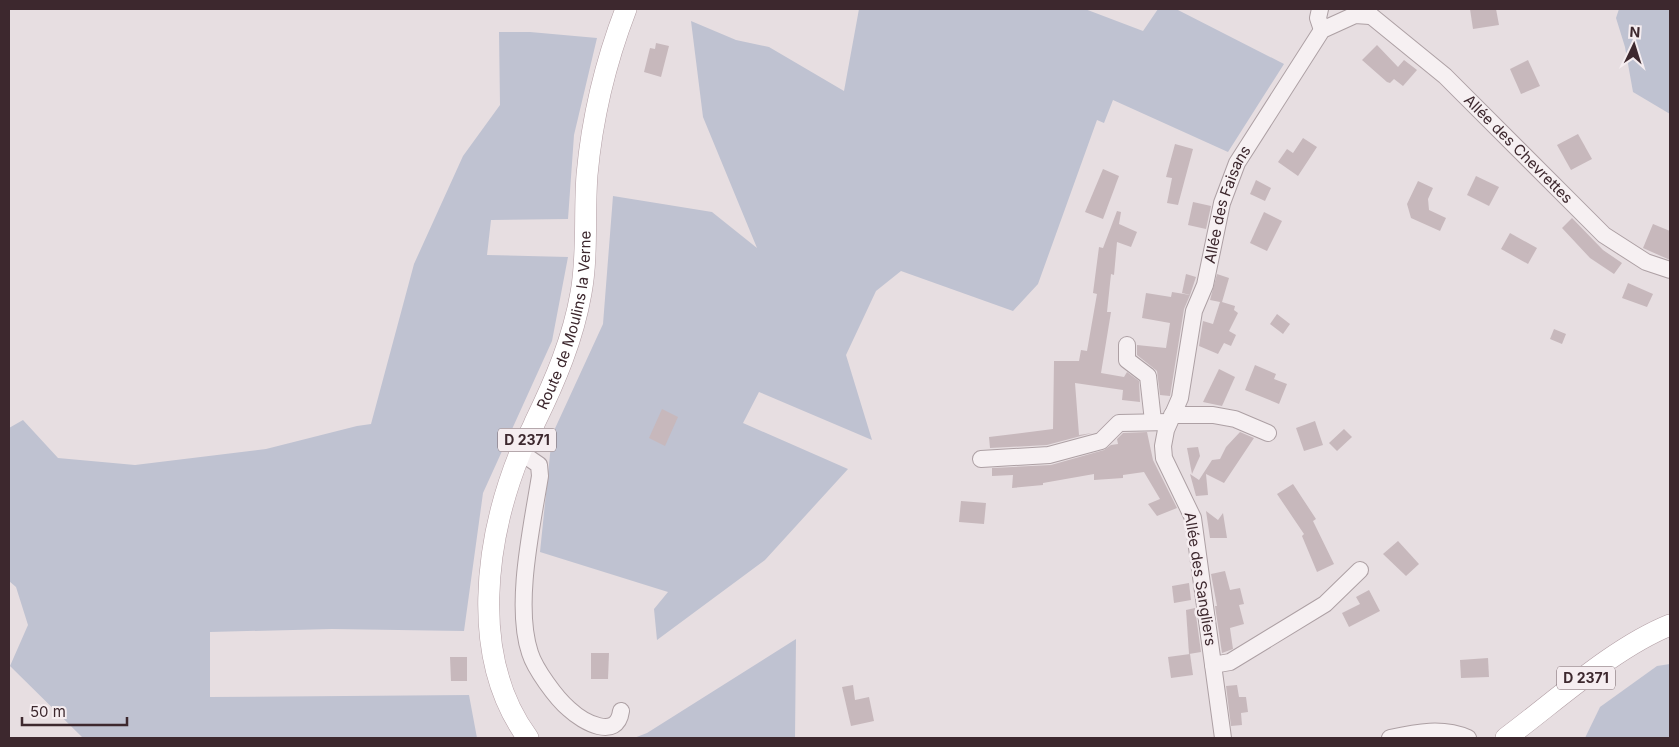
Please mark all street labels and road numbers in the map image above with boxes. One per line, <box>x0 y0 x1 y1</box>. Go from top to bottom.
street label: Allée des Chevrettes <box>1460 90 1577 207</box>
street label: Allée des Faisans <box>1200 142 1255 265</box>
street label: Route de Moulins la Verne <box>532 231 595 412</box>
road number: D 2371 <box>498 428 556 452</box>
street label: Allée des Sangliers <box>1181 511 1220 647</box>
road number: D 2371 <box>1557 666 1615 690</box>

